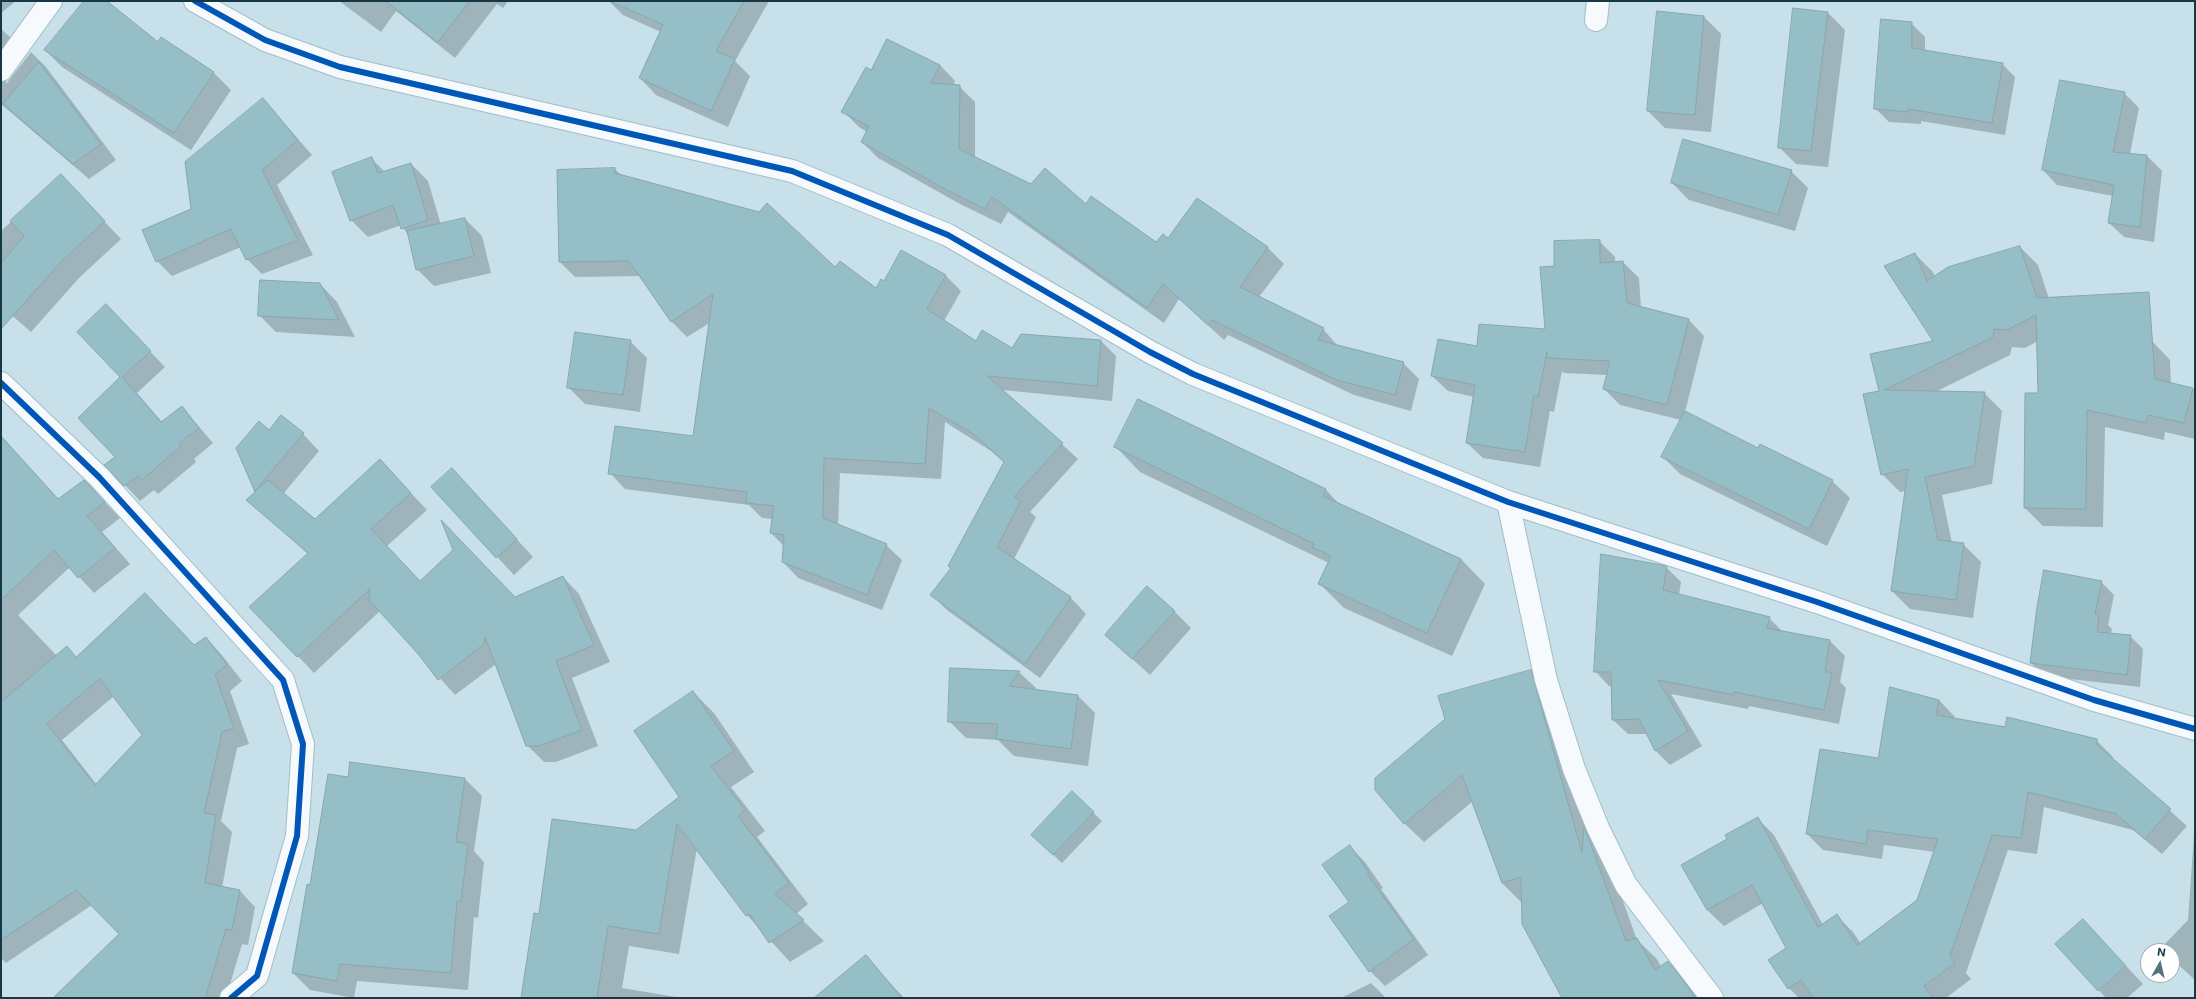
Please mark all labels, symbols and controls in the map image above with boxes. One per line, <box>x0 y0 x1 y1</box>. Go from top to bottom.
north arrow <box>2140 943 2180 983</box>
text: N <box>2156 945 2167 960</box>

